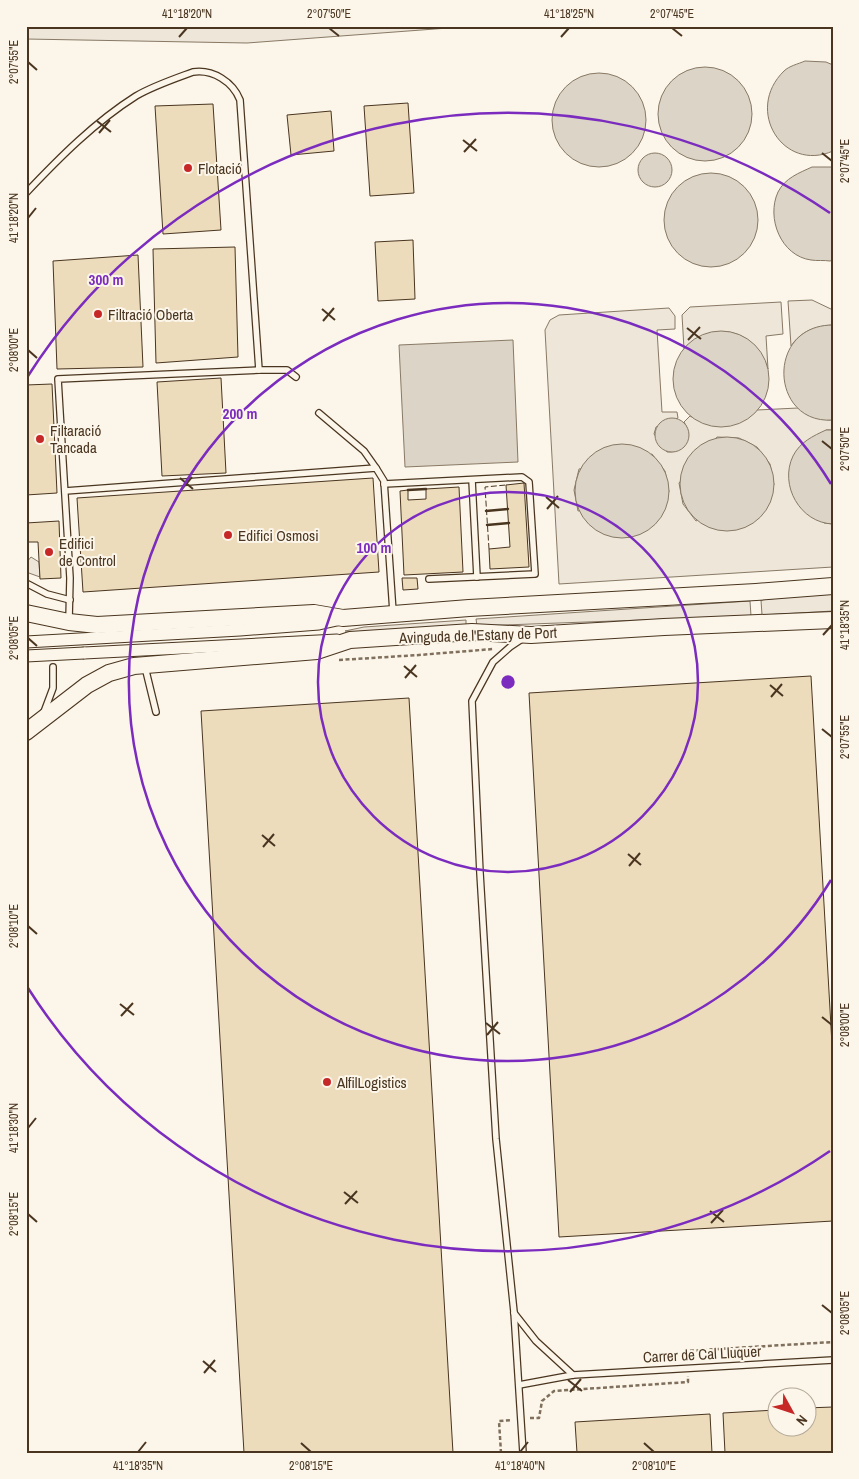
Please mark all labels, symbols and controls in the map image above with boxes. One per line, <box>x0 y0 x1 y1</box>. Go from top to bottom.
text: 41°18'20"N <box>162 6 212 22</box>
text: 2°07'50"E <box>307 6 351 22</box>
text: 41°18'25"N <box>544 6 594 22</box>
text: 2°07'45"E <box>650 6 694 22</box>
text: 2°07'55"E <box>6 40 22 84</box>
text: 2°07'45"E <box>837 139 853 183</box>
place label: Flotació <box>198 158 242 179</box>
marker: Flotació <box>182 162 194 174</box>
text: 41°18'20"N <box>6 193 22 243</box>
text: 300 m <box>89 269 123 290</box>
place label: Filtració Oberta <box>108 304 194 325</box>
marker: Filtració Oberta <box>92 308 104 320</box>
text: 2°08'00"E <box>6 328 22 372</box>
text: 200 m <box>223 403 257 424</box>
place label: Filtaració Tancada <box>50 420 101 458</box>
text: 2°07'50"E <box>837 427 853 471</box>
marker: Filtaració Tancada <box>34 433 46 445</box>
place label: Edifici Osmosi <box>238 525 319 546</box>
marker: Edifici Osmosi <box>222 529 234 541</box>
place label: Edifici de Control <box>59 533 116 571</box>
text: 100 m <box>357 537 391 558</box>
marker: Edifici de Control <box>43 546 55 558</box>
text: 41°18'35"N <box>837 600 853 650</box>
text: 2°08'05"E <box>6 616 22 660</box>
street label: Avinguda de l'Estany de Port <box>398 622 558 648</box>
centre of rings <box>499 673 517 691</box>
text: 2°07'55"E <box>837 715 853 759</box>
text: 2°08'10"E <box>6 904 22 948</box>
text: 2°08'00"E <box>837 1003 853 1047</box>
place label: AlfilLogistics <box>336 1072 407 1093</box>
marker: AlfilLogistics <box>321 1076 333 1088</box>
text: 41°18'30"N <box>6 1103 22 1153</box>
text: 2°08'15"E <box>6 1192 22 1236</box>
text: 2°08'05"E <box>837 1291 853 1335</box>
street label: Carrer de Cal Lluquer <box>642 1340 762 1368</box>
north arrow <box>766 1386 816 1436</box>
text: N <box>792 1411 812 1429</box>
text: 41°18'35"N <box>113 1458 163 1474</box>
text: 2°08'15"E <box>289 1458 333 1474</box>
text: 41°18'40"N <box>495 1458 545 1474</box>
text: 2°08'10"E <box>632 1458 676 1474</box>

